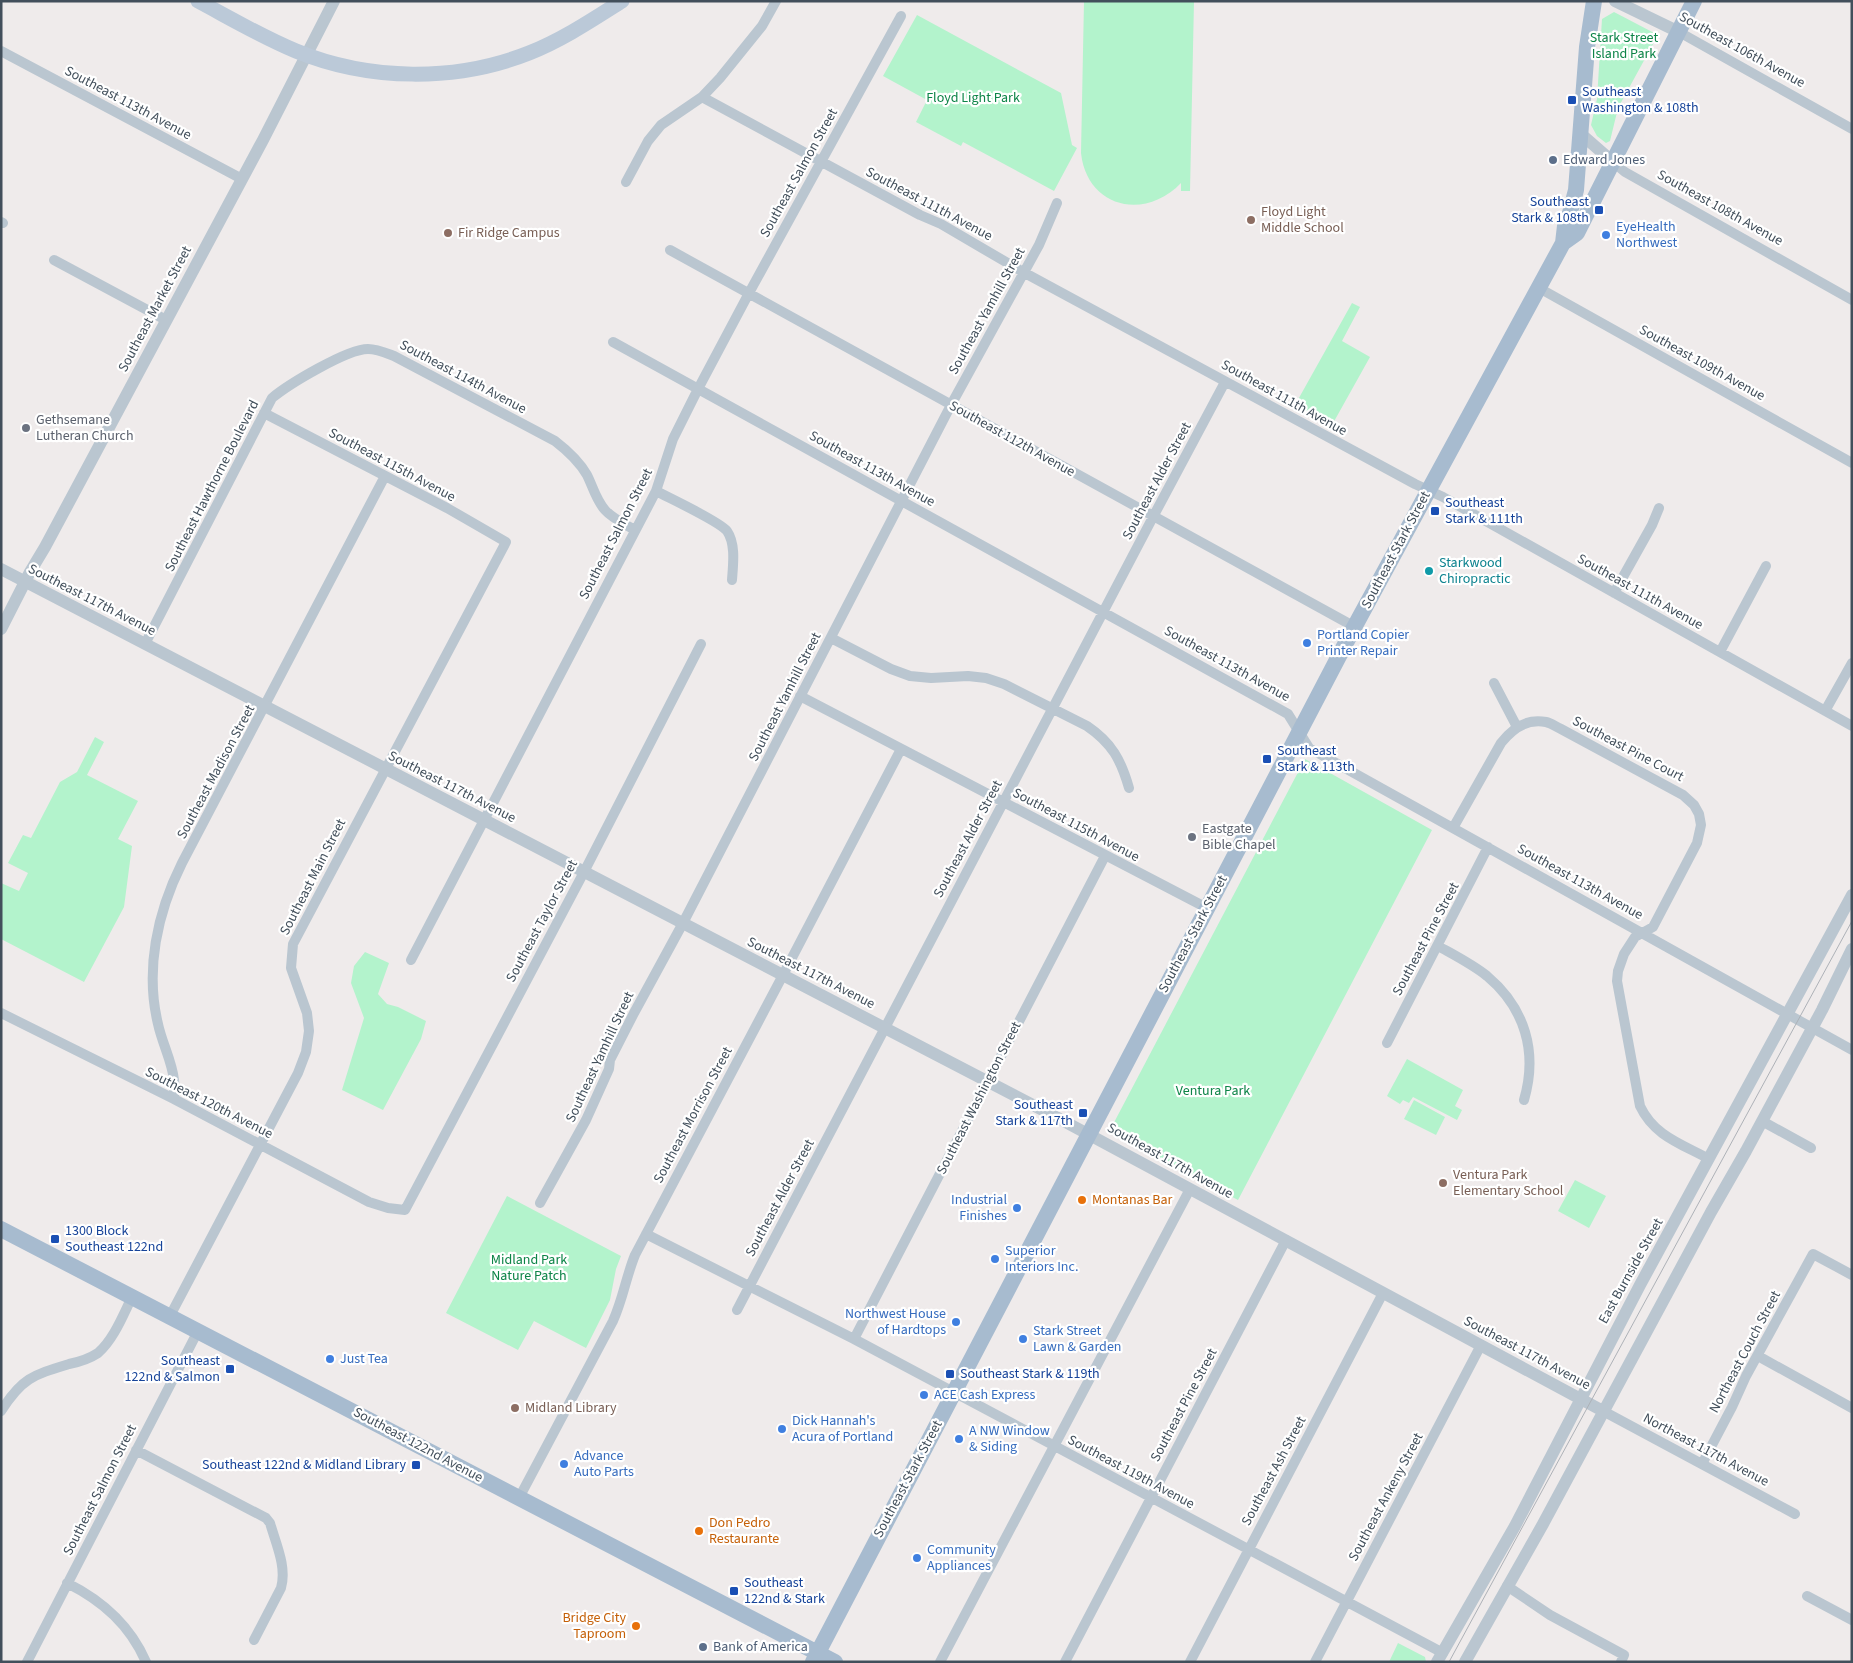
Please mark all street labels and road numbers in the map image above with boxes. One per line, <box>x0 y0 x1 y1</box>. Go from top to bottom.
street label: Southeast 106th Avenue <box>1675 7 1809 93</box>
street label: Southeast 113th Avenue <box>61 61 195 145</box>
street label: Southeast Salmon Street <box>755 105 843 241</box>
street label: Southeast 111th Avenue <box>862 162 996 246</box>
street label: Southeast 108th Avenue <box>1653 165 1787 251</box>
street label: Southeast Market Street <box>113 242 197 376</box>
street label: Southeast Yamhill Street <box>944 244 1030 378</box>
street label: Southeast 109th Avenue <box>1635 320 1769 406</box>
street label: Southeast 114th Avenue <box>396 335 530 419</box>
street label: Southeast 111th Avenue <box>1217 355 1351 441</box>
street label: Southeast 112th Avenue <box>945 396 1079 482</box>
street label: Southeast Hawthorne Boulevard <box>160 397 264 575</box>
street label: Southeast Alder Street <box>1118 418 1197 543</box>
street label: Southeast 115th Avenue <box>325 423 459 507</box>
street label: Southeast 113th Avenue <box>805 426 939 512</box>
street label: Southeast Salmon Street <box>574 465 658 603</box>
street label: Southeast Stark Street <box>1357 488 1436 612</box>
street label: Southeast 111th Avenue <box>1573 549 1707 635</box>
street label: Southeast 117th Avenue <box>25 559 159 641</box>
street label: Southeast 113th Avenue <box>1160 621 1294 707</box>
street label: Southeast Yamhill Street <box>744 629 826 765</box>
street label: Southeast Madison Street <box>172 701 260 843</box>
street label: Southeast Pine Court <box>1569 711 1687 787</box>
street label: Southeast 117th Avenue <box>385 746 519 828</box>
street label: Southeast Alder Street <box>929 776 1008 901</box>
street label: Southeast 115th Avenue <box>1009 783 1143 867</box>
street label: Southeast Main Street <box>275 815 351 939</box>
street label: Southeast 113th Avenue <box>1513 839 1647 925</box>
street label: Southeast Taylor Street <box>501 856 583 986</box>
street label: Southeast Stark Street <box>1154 872 1233 996</box>
street label: Southeast Pine Street <box>1388 879 1464 999</box>
street label: Southeast 117th Avenue <box>744 932 878 1014</box>
street label: Southeast Yamhill Street <box>561 988 639 1126</box>
street label: Southeast Washington Street <box>932 1018 1026 1178</box>
street label: Southeast Morrison Street <box>649 1043 738 1187</box>
street label: Southeast 120th Avenue <box>142 1062 276 1144</box>
street label: Southeast 117th Avenue <box>1103 1118 1237 1204</box>
street label: Southeast Alder Street <box>741 1135 820 1260</box>
street label: East Burnside Street <box>1594 1214 1668 1327</box>
street label: Northeast Couch Street <box>1704 1287 1786 1417</box>
street label: Southeast 117th Avenue <box>1460 1311 1594 1395</box>
street label: Southeast Pine Street <box>1146 1345 1222 1465</box>
street label: Southeast 122nd Avenue <box>350 1402 486 1488</box>
street label: Northeast 117th Avenue <box>1640 1408 1773 1492</box>
street label: Southeast Ash Street <box>1237 1413 1311 1529</box>
street label: Southeast Stark Street <box>869 1417 948 1541</box>
street label: Southeast Salmon Street <box>58 1421 142 1559</box>
street label: Southeast Ankeny Street <box>1344 1429 1428 1565</box>
street label: Southeast 119th Avenue <box>1064 1430 1198 1514</box>

